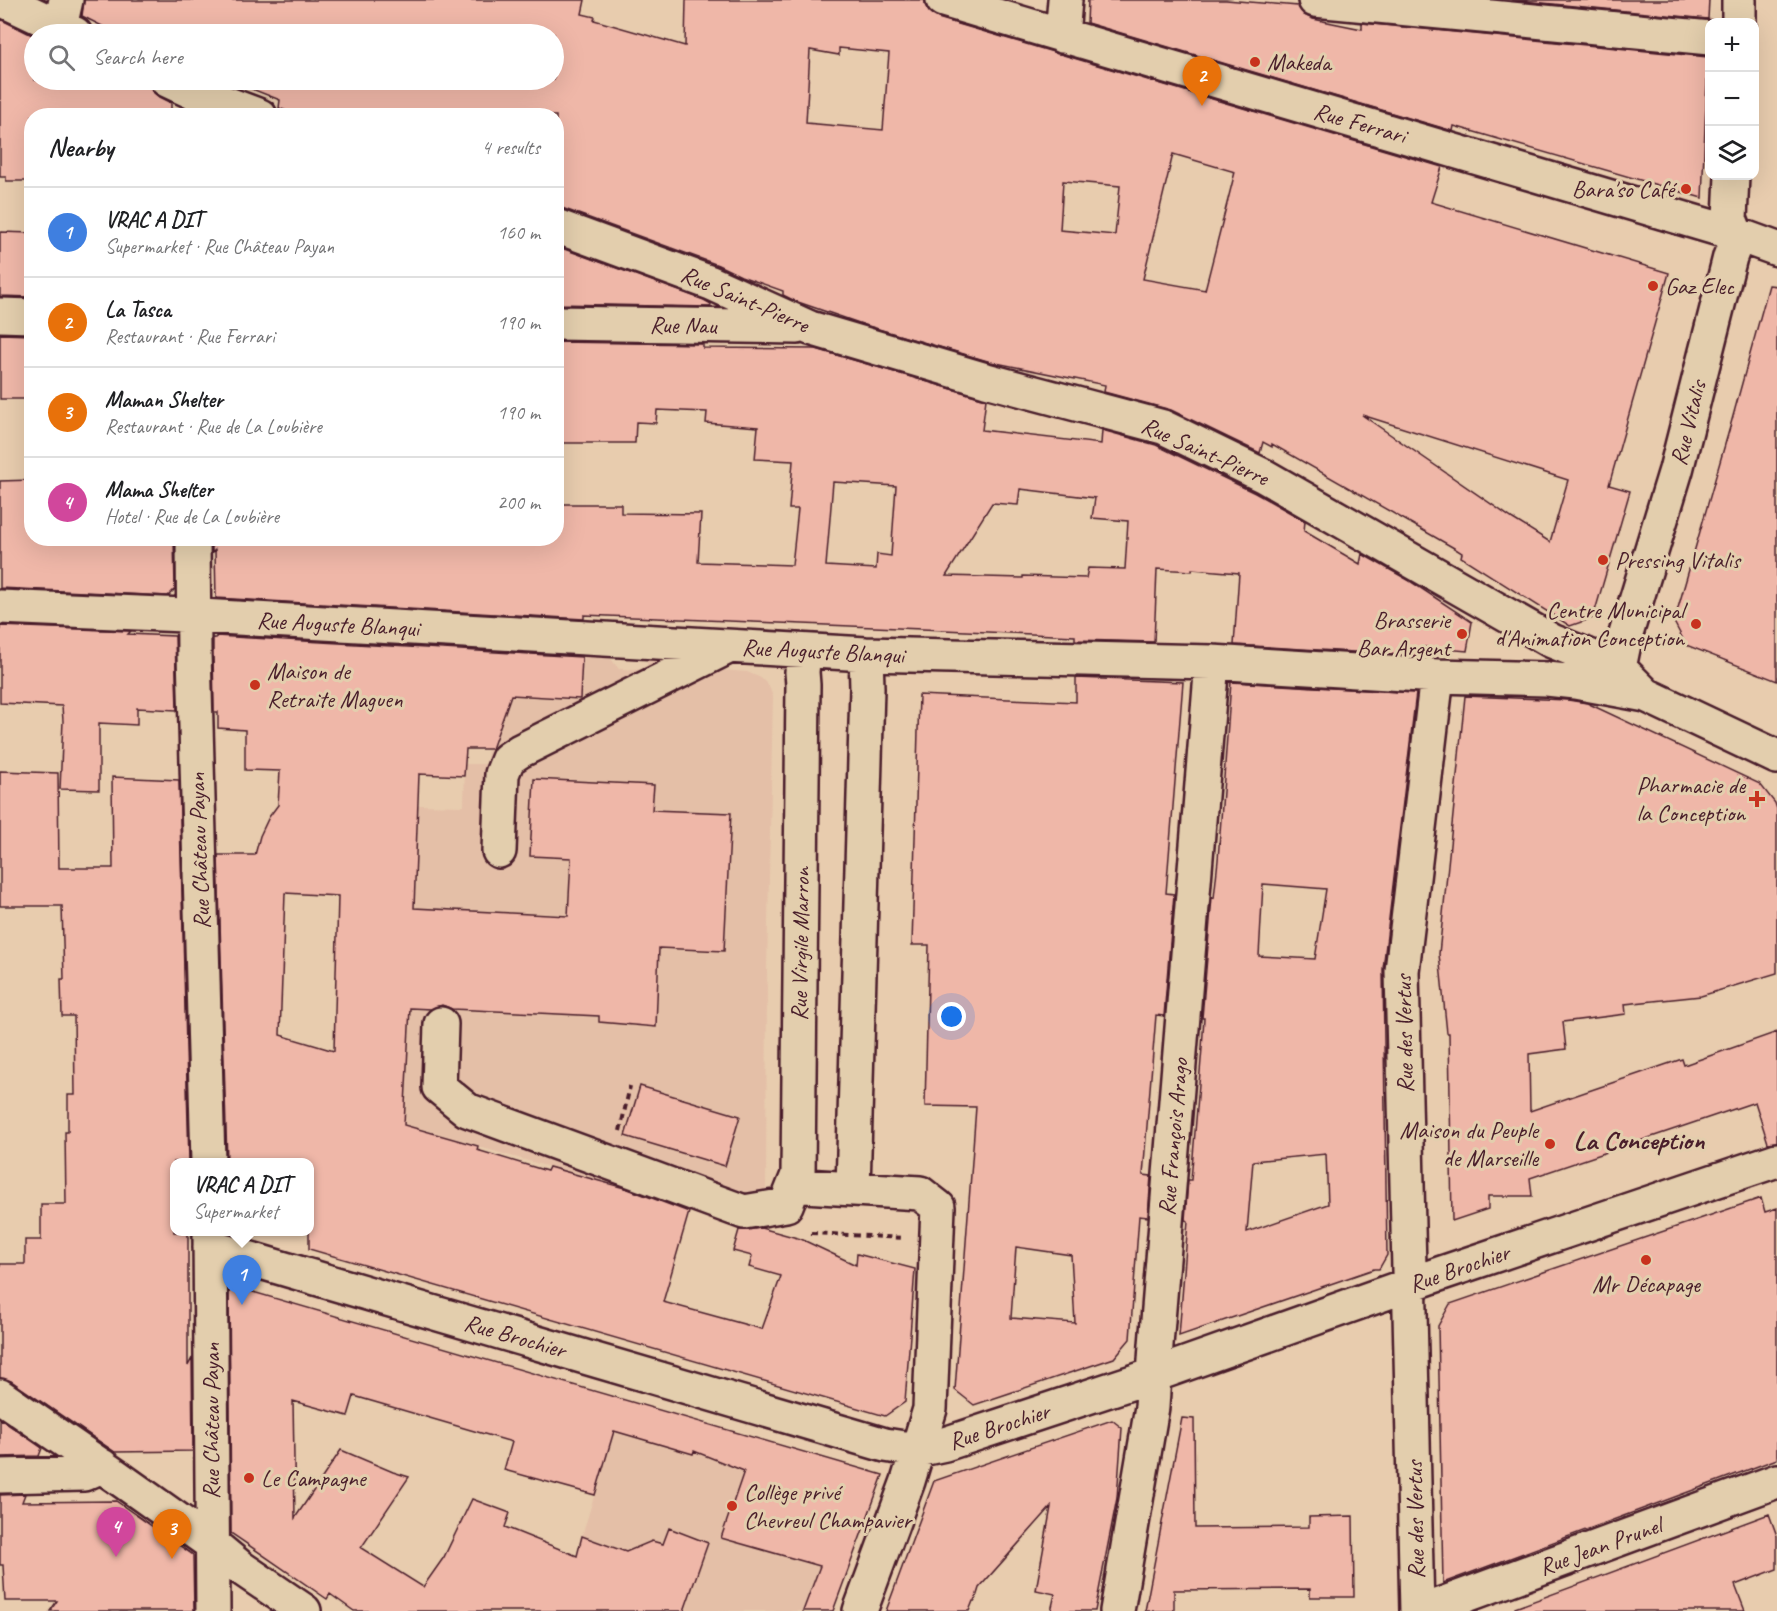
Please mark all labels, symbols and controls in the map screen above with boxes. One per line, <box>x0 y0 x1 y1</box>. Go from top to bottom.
map controls <box>1705 18 1759 180</box>
button: + <box>1705 18 1759 72</box>
search box <box>24 24 564 90</box>
icon: search <box>45 41 78 74</box>
text: Search here <box>93 43 183 71</box>
place label: Makeda <box>1267 47 1333 77</box>
marker: Makeda <box>1248 55 1262 69</box>
pin: 2 <box>1182 57 1222 106</box>
button: − <box>1705 72 1759 126</box>
street label: Rue Ferrari <box>1310 96 1412 151</box>
button: layers <box>1705 126 1759 180</box>
text: Nearby <box>48 131 113 164</box>
text: 4 results <box>481 135 540 160</box>
place label: Bara'so Café <box>1572 174 1678 204</box>
marker: Bara'so Café <box>1679 182 1693 196</box>
text: VRAC A DIT <box>105 206 203 234</box>
text: 1 <box>63 220 72 245</box>
text: 160 m <box>497 220 540 245</box>
text: Supermarket · Rue Château Payan <box>105 234 334 259</box>
street label: Rue Saint-Pierre <box>677 259 815 340</box>
place label: Gaz Elec <box>1665 271 1735 301</box>
marker: Gaz Elec <box>1646 279 1660 293</box>
text: La Tasca <box>105 296 171 324</box>
street label: Rue Nau <box>649 309 719 341</box>
text: 2 <box>63 310 72 335</box>
text: 190 m <box>497 310 540 335</box>
text: Restaurant · Rue Ferrari <box>105 324 275 349</box>
street label: Rue Vitalis <box>1663 376 1713 468</box>
text: Maman Shelter <box>105 386 223 414</box>
text: 3 <box>63 400 72 425</box>
text: 190 m <box>497 400 540 425</box>
street label: Rue Saint-Pierre <box>1137 410 1275 493</box>
text: Restaurant · Rue de La Loubière <box>105 414 322 439</box>
text: Mama Shelter <box>105 476 213 504</box>
text: 4 <box>63 490 72 515</box>
text: 200 m <box>497 490 540 515</box>
text: Hotel · Rue de La Loubière <box>105 504 279 529</box>
place label: Pressing Vitalis <box>1615 545 1742 575</box>
marker: Pressing Vitalis <box>1596 553 1610 567</box>
place label: Centre Municipal d'Animation Conception <box>1495 595 1688 653</box>
street label: Rue Auguste Blanqui <box>256 605 422 643</box>
place label: Brasserie Bar Argent <box>1357 605 1452 663</box>
marker: Centre Municipal d'Animation Conception <box>1689 617 1703 631</box>
marker: Brasserie Bar Argent <box>1455 627 1469 641</box>
street label: Rue Auguste Blanqui <box>741 632 907 670</box>
place label: Maison de Retraite Maguen <box>267 656 403 714</box>
marker: Maison de Retraite Maguen <box>248 678 262 692</box>
place label: Pharmacie de la Conception <box>1636 770 1747 828</box>
street label: Rue Château Payan <box>181 772 217 930</box>
marker: Pharmacie de la Conception <box>1750 792 1764 806</box>
street label: Rue Virgile Marron <box>784 866 816 1021</box>
street label: Rue des Vertus <box>1388 973 1420 1093</box>
your location <box>937 1002 966 1031</box>
street label: Rue François Arago <box>1151 1056 1195 1217</box>
place label: Maison du Peuple de Marseille <box>1400 1115 1540 1173</box>
district label: La Conception <box>1574 1123 1705 1157</box>
marker: Maison du Peuple de Marseille <box>1543 1137 1557 1151</box>
popup <box>170 1158 314 1236</box>
text: VRAC A DIT <box>193 1171 291 1199</box>
text: Supermarket <box>193 1199 278 1224</box>
street label: Rue Brochier <box>1405 1236 1515 1299</box>
marker: Mr Décapage <box>1639 1253 1653 1267</box>
pin: 1 <box>222 1256 262 1305</box>
place label: Mr Décapage <box>1592 1269 1702 1299</box>
street label: Rue Brochier <box>461 1307 572 1365</box>
street label: Rue Château Payan <box>196 1342 226 1499</box>
street label: Rue Brochier <box>945 1395 1055 1456</box>
street label: Rue des Vertus <box>1399 1459 1431 1579</box>
place label: Le Campagne <box>261 1463 368 1493</box>
marker: Le Campagne <box>242 1471 256 1485</box>
place label: Collège privé Chevreul Champavier <box>744 1477 913 1535</box>
marker: Collège privé Chevreul Champavier <box>725 1499 739 1513</box>
pin: 4 <box>96 1508 136 1557</box>
street label: Rue Jean Prunel <box>1535 1509 1669 1582</box>
pin: 3 <box>152 1510 192 1559</box>

